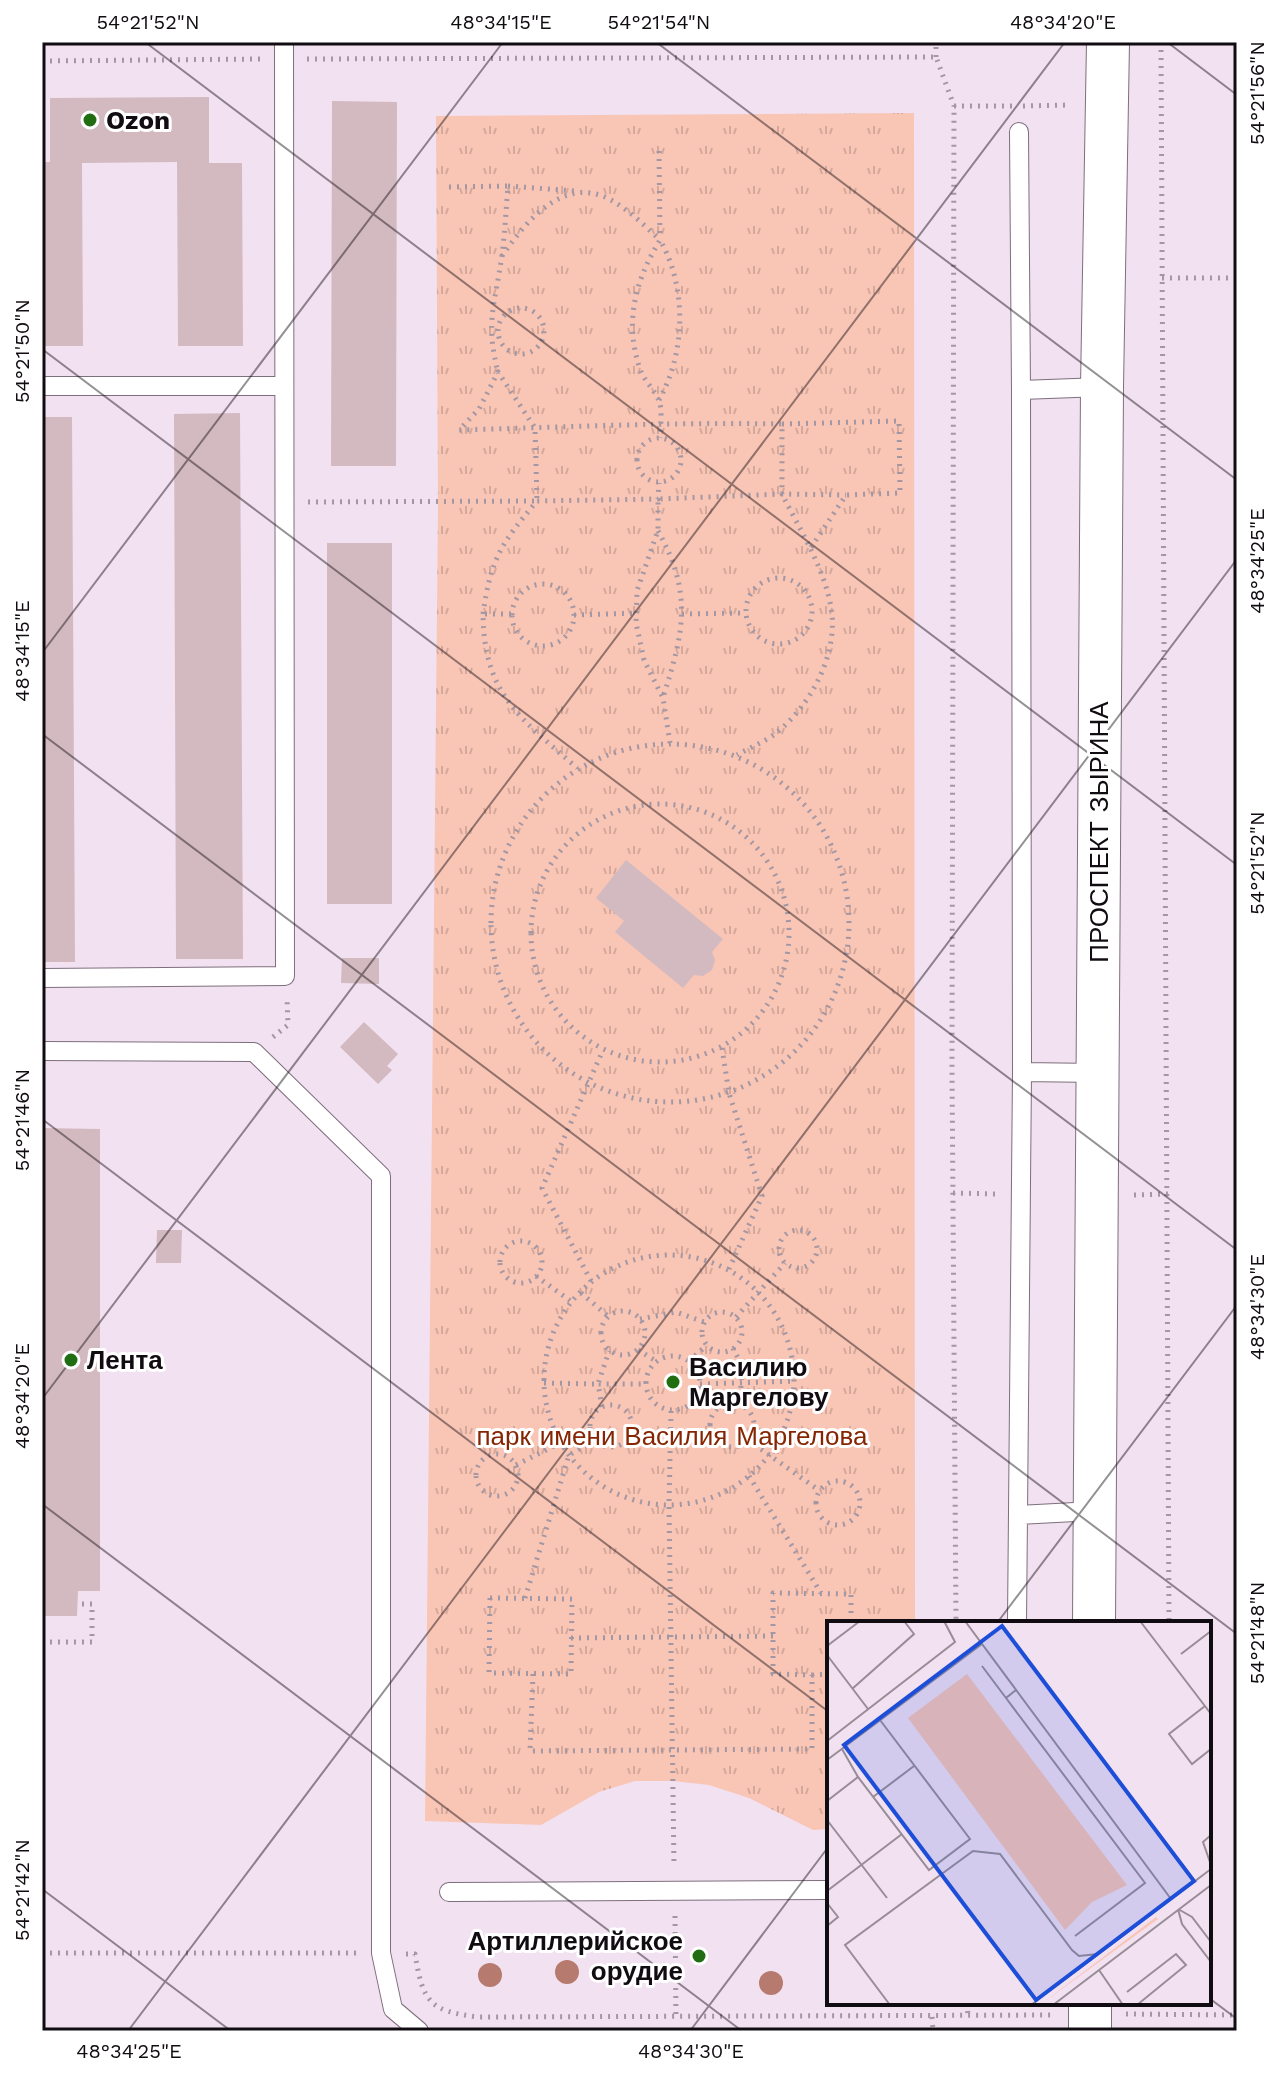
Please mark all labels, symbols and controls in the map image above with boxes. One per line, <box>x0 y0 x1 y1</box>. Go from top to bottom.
text: 54°21'52"N <box>96 10 200 34</box>
text: 48°34'15"E <box>450 10 552 34</box>
text: 54°21'54"N <box>608 10 710 34</box>
text: 48°34'20"E <box>1010 10 1116 34</box>
text: 54°21'56"N <box>1245 41 1269 145</box>
place label: Ozon <box>106 105 170 135</box>
marker: Ozon <box>81 111 99 129</box>
text: 54°21'50"N <box>10 299 34 403</box>
text: 48°34'25"E <box>1245 508 1269 614</box>
text: 48°34'15"E <box>10 600 34 702</box>
street label: ПРОСПЕКТ ЗЫРИНА <box>1084 701 1114 963</box>
text: 54°21'52"N <box>1245 811 1269 915</box>
text: 54°21'46"N <box>10 1069 34 1171</box>
text: 48°34'30"E <box>1245 1254 1269 1360</box>
text: 48°34'20"E <box>10 1343 34 1449</box>
place label: Лента <box>87 1345 163 1375</box>
marker: Лента <box>62 1351 80 1369</box>
place label: Василию Маргелову <box>689 1352 829 1412</box>
marker: Василию Маргелову <box>664 1373 682 1391</box>
park label: парк имени Василия Маргелова <box>476 1421 868 1451</box>
text: 54°21'48"N <box>1245 1582 1269 1684</box>
inset map <box>827 1621 1211 2005</box>
text: 54°21'42"N <box>10 1839 34 1941</box>
place label: Артиллерийское орудие <box>467 1926 683 1986</box>
marker: Артиллерийское орудие <box>690 1947 708 1965</box>
text: 48°34'25"E <box>76 2039 182 2063</box>
text: 48°34'30"E <box>638 2039 744 2063</box>

